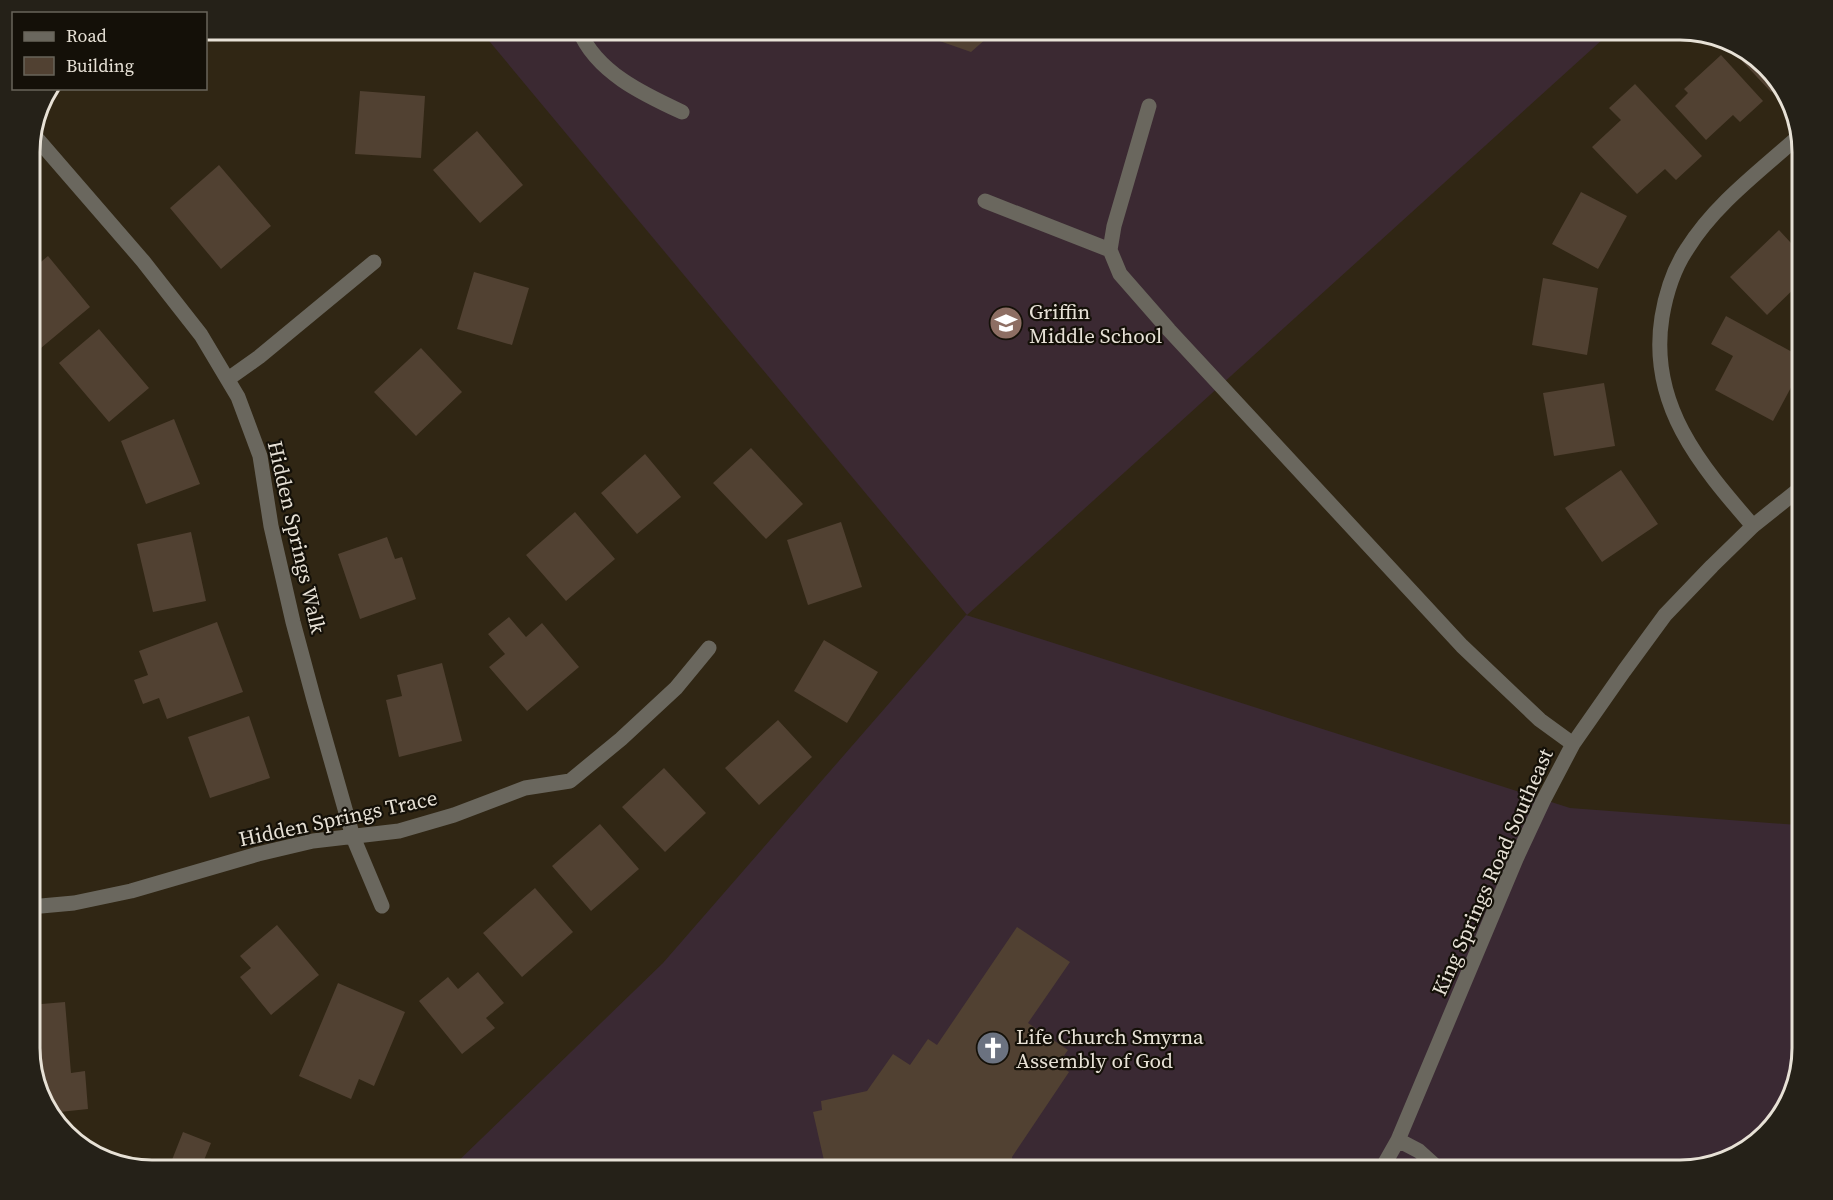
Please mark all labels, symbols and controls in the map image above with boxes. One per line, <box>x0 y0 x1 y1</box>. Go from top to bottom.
legend <box>12 12 207 90</box>
text: Road <box>66 23 107 48</box>
text: Building <box>66 53 134 78</box>
place label: Griffin Middle School <box>1029 297 1162 350</box>
school or university icon: Griffin Middle School <box>988 305 1024 341</box>
street label: Hidden Springs Walk <box>261 438 333 637</box>
street label: King Springs Road Southeast <box>1424 744 1560 1000</box>
street label: Hidden Springs Trace <box>236 783 440 853</box>
place label: Life Church Smyrna Assembly of God <box>1016 1022 1204 1075</box>
church icon: Life Church Smyrna Assembly of God <box>975 1030 1011 1066</box>

